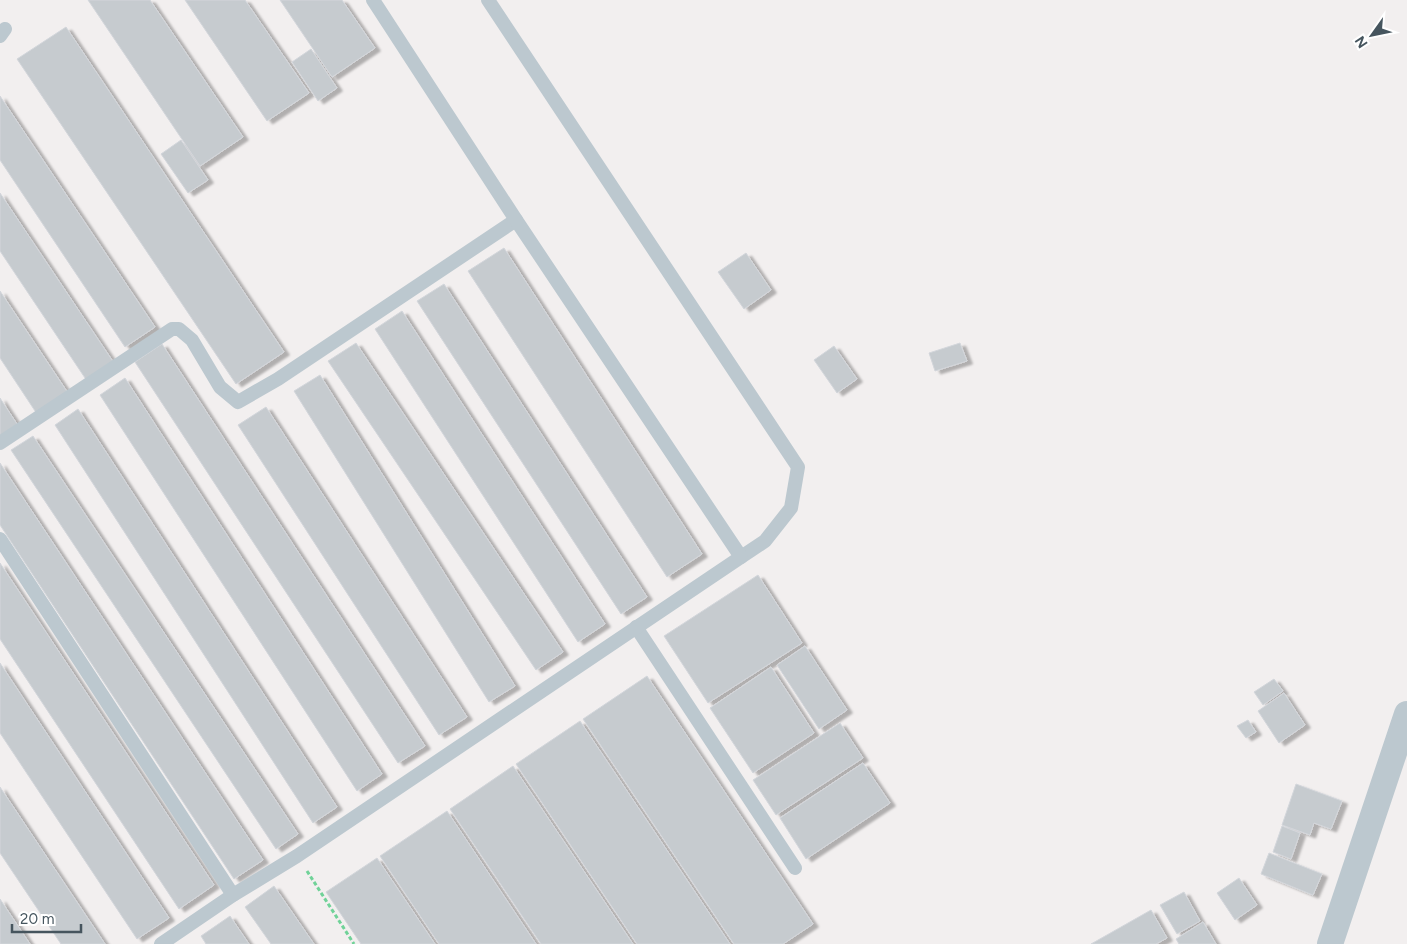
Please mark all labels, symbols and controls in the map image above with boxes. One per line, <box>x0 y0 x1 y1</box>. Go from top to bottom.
north arrow <box>1347 10 1397 60</box>
text: N <box>1351 33 1372 51</box>
scale bar <box>12 902 81 934</box>
text: 20 m <box>20 910 54 928</box>

